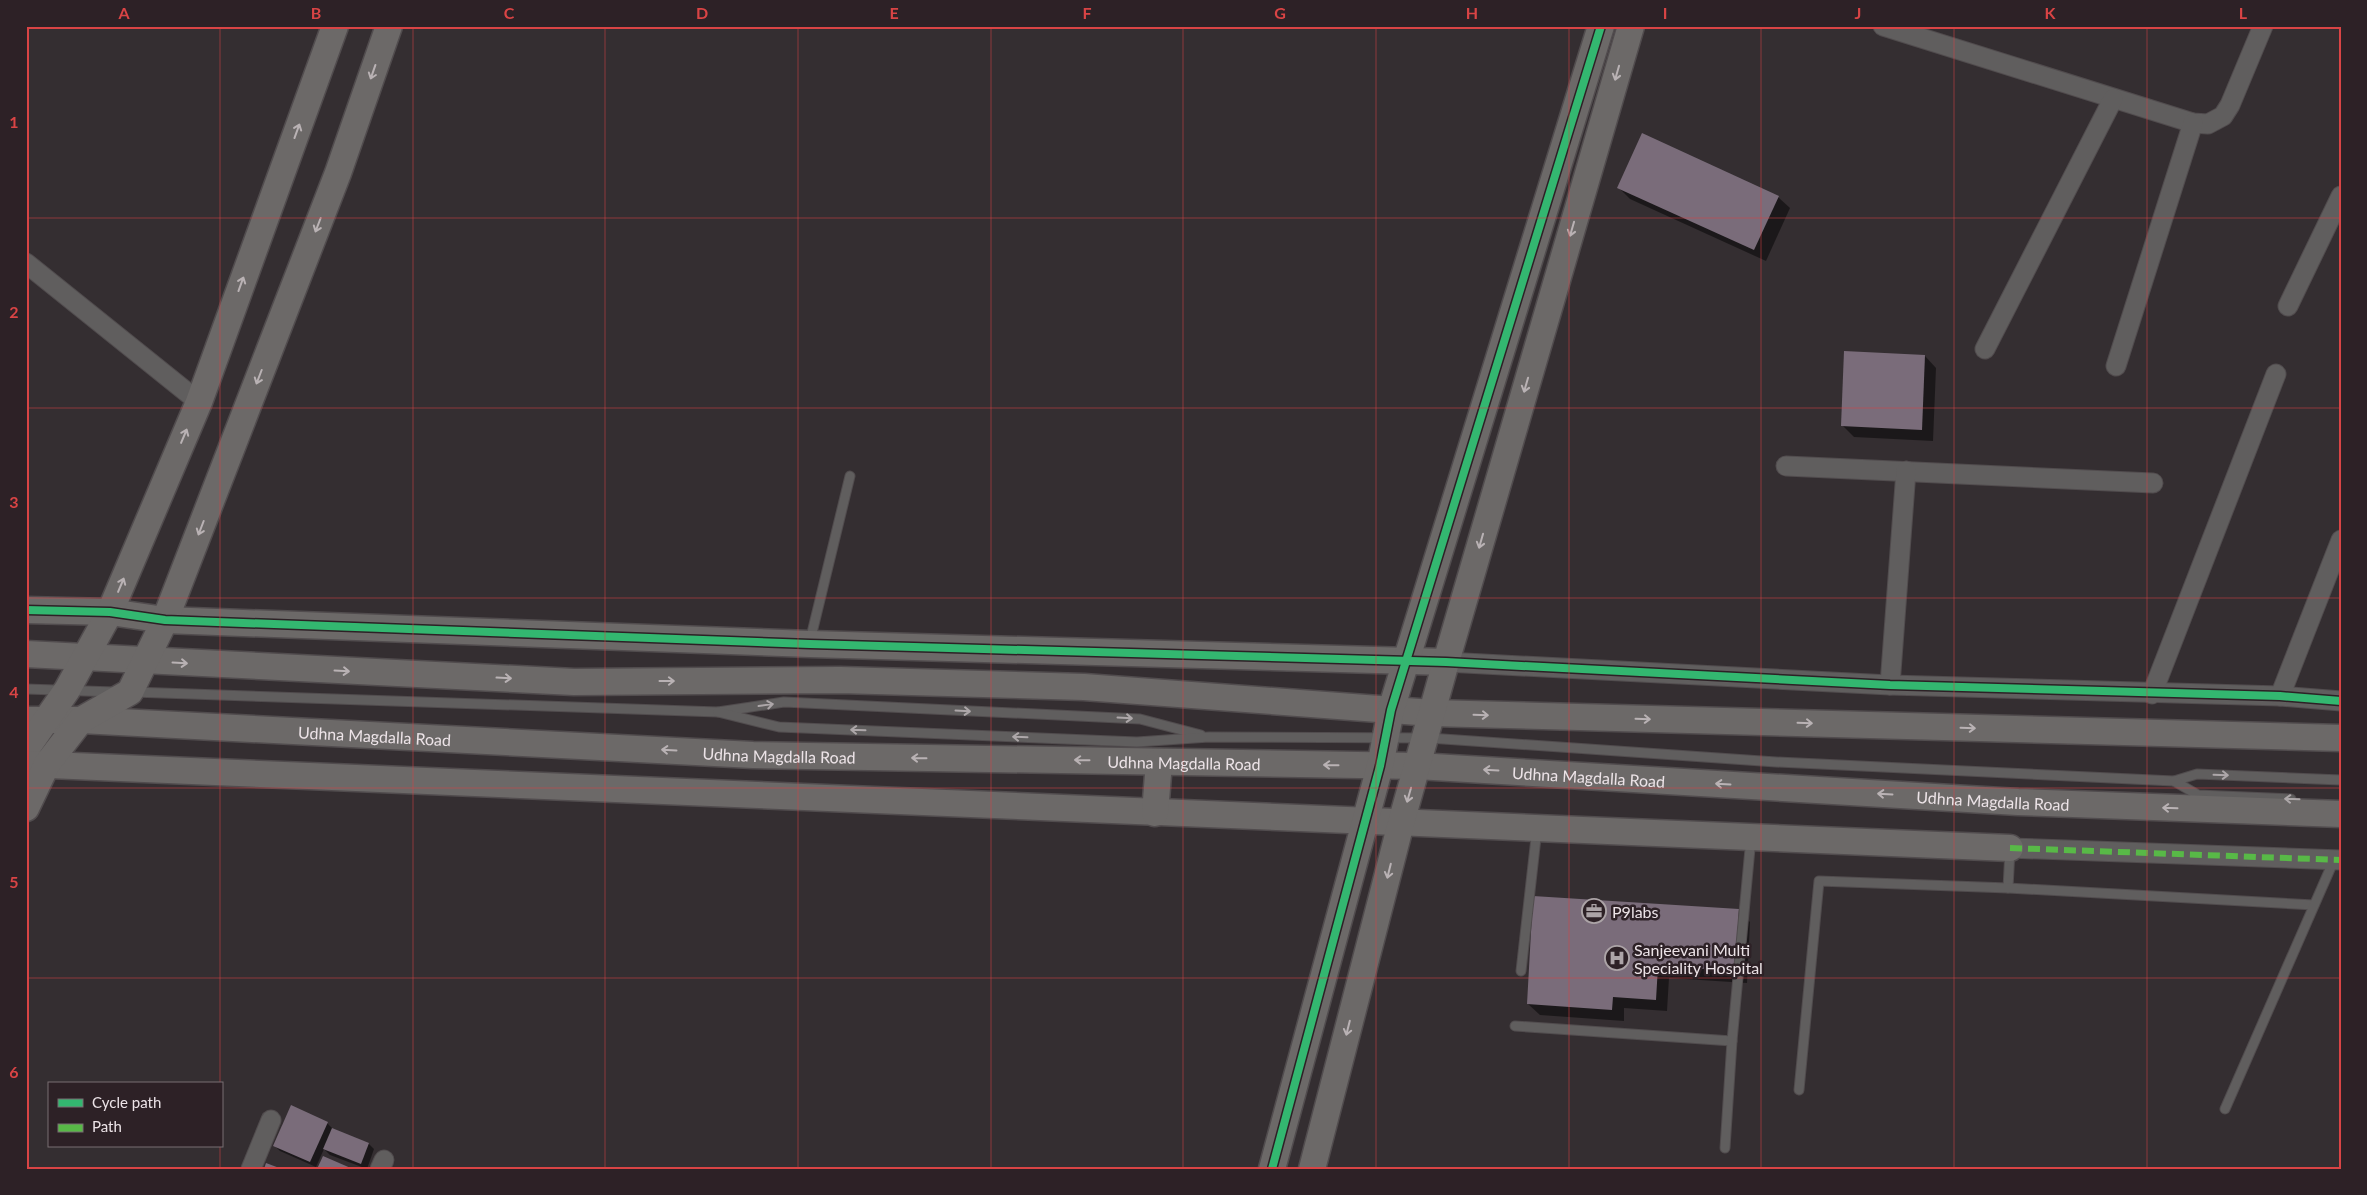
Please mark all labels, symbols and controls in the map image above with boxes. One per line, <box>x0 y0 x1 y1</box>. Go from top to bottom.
text: A <box>117 3 130 22</box>
text: B <box>311 3 321 22</box>
text: C <box>504 3 515 22</box>
text: D <box>696 3 708 22</box>
text: E <box>889 3 899 22</box>
text: F <box>1082 3 1092 22</box>
text: G <box>1274 3 1286 22</box>
text: H <box>1466 3 1478 22</box>
text: I <box>1663 3 1667 22</box>
text: J <box>1855 3 1861 22</box>
text: K <box>2045 3 2057 22</box>
text: L <box>2239 3 2248 22</box>
one-way arrow <box>368 64 377 80</box>
one-way arrow <box>1612 65 1621 81</box>
text: 1 <box>9 112 19 131</box>
one-way arrow <box>293 124 302 139</box>
one-way arrow <box>313 217 322 232</box>
one-way arrow <box>1566 221 1576 237</box>
one-way arrow <box>237 276 247 292</box>
text: 2 <box>9 302 19 321</box>
one-way arrow <box>254 369 263 384</box>
one-way arrow <box>1521 377 1531 393</box>
one-way arrow <box>180 429 190 444</box>
text: 3 <box>9 492 19 511</box>
one-way arrow <box>196 520 205 536</box>
one-way arrow <box>1476 533 1485 549</box>
one-way arrow <box>117 578 126 593</box>
one-way arrow <box>171 658 187 668</box>
one-way arrow <box>334 666 350 675</box>
one-way arrow <box>496 674 512 683</box>
one-way arrow <box>658 676 674 686</box>
text: 4 <box>9 682 19 701</box>
one-way arrow <box>757 700 773 710</box>
one-way arrow <box>955 706 971 715</box>
one-way arrow <box>1472 710 1488 719</box>
one-way arrow <box>1117 713 1133 722</box>
one-way arrow <box>1634 714 1651 724</box>
one-way arrow <box>1797 719 1813 728</box>
street label: Udhna Magdalla Road <box>298 722 452 749</box>
one-way arrow <box>1960 723 1976 733</box>
one-way arrow <box>850 725 866 735</box>
one-way arrow <box>1012 732 1028 741</box>
street label: Udhna Magdalla Road <box>702 743 856 766</box>
one-way arrow <box>661 746 677 755</box>
street label: Udhna Magdalla Road <box>1107 751 1261 773</box>
one-way arrow <box>911 753 927 762</box>
one-way arrow <box>1074 756 1090 765</box>
one-way arrow <box>1324 760 1340 770</box>
street label: Udhna Magdalla Road <box>1512 762 1666 790</box>
one-way arrow <box>1483 766 1499 775</box>
one-way arrow <box>2213 770 2229 780</box>
one-way arrow <box>1715 780 1731 789</box>
one-way arrow <box>1404 786 1413 802</box>
street label: Udhna Magdalla Road <box>1916 786 2070 813</box>
one-way arrow <box>1877 789 1893 798</box>
one-way arrow <box>2284 794 2300 804</box>
one-way arrow <box>2162 803 2178 812</box>
one-way arrow <box>1384 862 1393 878</box>
text: 5 <box>9 872 19 891</box>
office icon: P9labs <box>1581 898 1607 924</box>
place label: P9labs <box>1612 902 1659 921</box>
place label: Sanjeevani Multi Speciality Hospital <box>1634 940 1763 977</box>
hospital icon: Sanjeevani Multi Speciality Hospital <box>1604 945 1630 971</box>
one-way arrow <box>1343 1019 1352 1035</box>
text: 6 <box>9 1062 19 1081</box>
legend <box>48 1082 222 1148</box>
text: Cycle path <box>92 1093 161 1111</box>
text: Path <box>92 1117 122 1135</box>

